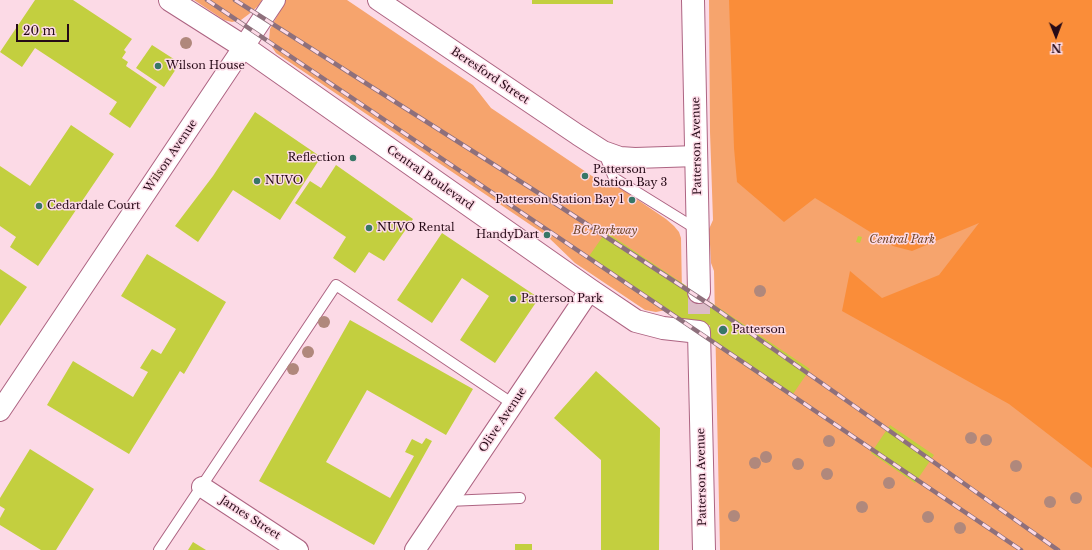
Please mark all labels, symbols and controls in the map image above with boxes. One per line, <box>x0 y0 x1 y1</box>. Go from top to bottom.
scale bar <box>18 16 71 42</box>
north arrow <box>1036 16 1076 56</box>
text: 20 m <box>23 23 55 38</box>
text: N <box>1051 41 1062 55</box>
street label: Beresford Street <box>448 45 532 107</box>
place label: Wilson House <box>166 59 245 73</box>
marker: Wilson House <box>153 61 163 71</box>
street label: Patterson Avenue <box>690 97 704 195</box>
street label: Wilson Avenue <box>142 117 200 195</box>
street label: Central Boulevard <box>384 143 476 213</box>
place label: Reflection <box>288 151 345 165</box>
marker: Reflection <box>348 153 358 163</box>
place label: Patterson Station Bay 3 <box>593 163 667 189</box>
marker: Patterson Station Bay 3 <box>580 171 590 181</box>
place label: NUVO <box>265 174 303 188</box>
marker: NUVO <box>252 176 262 186</box>
place label: Patterson Station Bay 1 <box>495 193 624 207</box>
marker: Patterson Station Bay 1 <box>627 195 637 205</box>
place label: Cedardale Court <box>47 199 140 213</box>
marker: Cedardale Court <box>34 201 44 211</box>
place label: NUVO Rental <box>377 221 455 235</box>
marker: NUVO Rental <box>364 223 374 233</box>
park label: BC Parkway <box>573 224 637 238</box>
place label: HandyDart <box>476 228 539 242</box>
marker: HandyDart <box>542 230 552 240</box>
park label: Central Park <box>869 233 935 247</box>
place label: Patterson Park <box>521 292 603 306</box>
marker: Patterson Park <box>508 294 518 304</box>
place label: Patterson <box>732 323 785 337</box>
marker: Patterson <box>717 324 729 336</box>
street label: Olive Avenue <box>476 385 530 455</box>
street label: Patterson Avenue <box>695 428 709 526</box>
street label: James Street <box>217 494 283 542</box>

